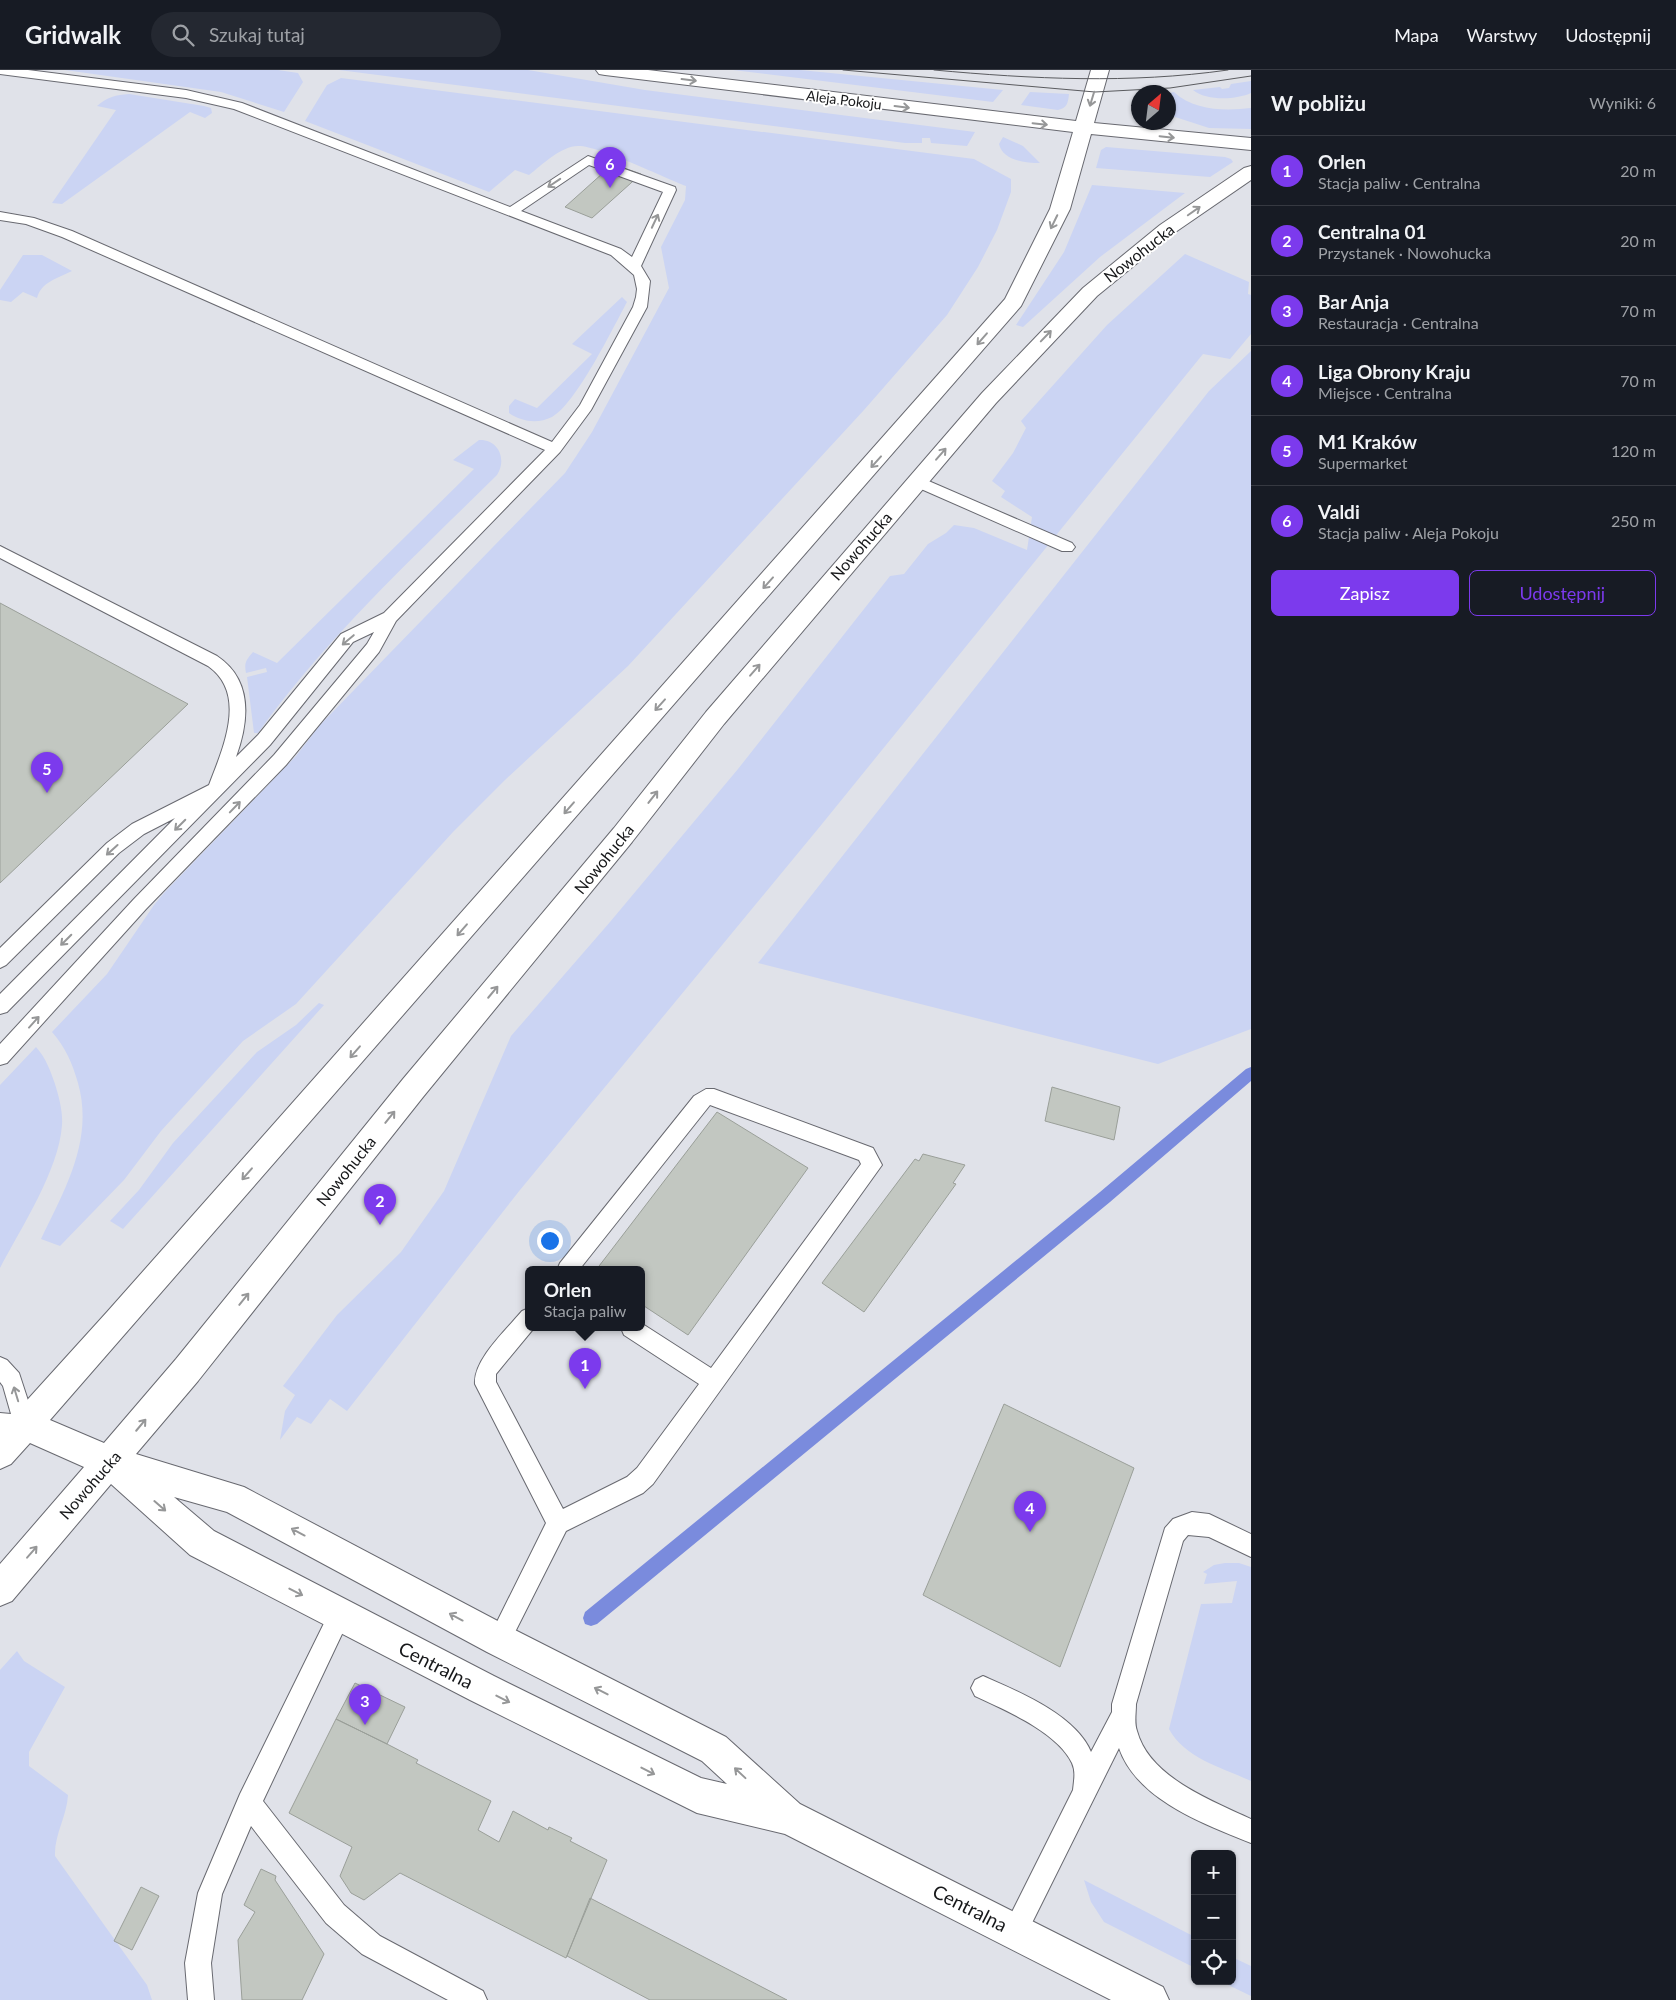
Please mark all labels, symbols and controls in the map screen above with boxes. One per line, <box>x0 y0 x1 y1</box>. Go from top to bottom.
search box <box>151 12 501 57</box>
text: Gridwalk <box>25 20 121 49</box>
icon: search <box>169 21 197 49</box>
text: Szukaj tutaj <box>209 23 305 46</box>
text: Mapa <box>1394 24 1439 46</box>
text: Warstwy <box>1467 24 1537 46</box>
text: Udostępnij <box>1565 24 1651 46</box>
one-way arrow <box>680 76 696 86</box>
north arrow <box>1131 85 1176 130</box>
street label: Aleja Pokoju <box>805 86 883 113</box>
text: W pobliżu <box>1271 90 1366 115</box>
one-way arrow <box>1087 91 1097 107</box>
text: Wyniki: 6 <box>1589 93 1656 112</box>
one-way arrow <box>894 102 910 112</box>
one-way arrow <box>1032 119 1048 128</box>
one-way arrow <box>1158 132 1174 142</box>
pin: 6 <box>594 147 626 188</box>
text: Orlen <box>1318 150 1366 173</box>
text: 1 <box>1282 161 1292 180</box>
text: 20 m <box>1620 161 1656 180</box>
text: Stacja paliw · Centralna <box>1318 173 1481 192</box>
one-way arrow <box>547 178 561 188</box>
one-way arrow <box>1186 206 1200 216</box>
one-way arrow <box>651 214 661 229</box>
one-way arrow <box>1049 214 1058 229</box>
street label: Nowohucka <box>1100 219 1178 286</box>
text: Centralna 01 <box>1318 220 1427 243</box>
text: 2 <box>1282 231 1292 250</box>
text: 20 m <box>1620 231 1656 250</box>
text: Przystanek · Nowohucka <box>1318 243 1491 262</box>
text: Bar Anja <box>1318 290 1389 313</box>
text: 3 <box>1282 301 1292 320</box>
text: 70 m <box>1620 301 1656 320</box>
text: Restauracja · Centralna <box>1318 313 1479 332</box>
one-way arrow <box>1040 330 1052 343</box>
one-way arrow <box>977 332 988 345</box>
text: Liga Obrony Kraju <box>1318 360 1471 383</box>
text: 4 <box>1282 371 1292 390</box>
text: 70 m <box>1620 371 1656 390</box>
text: Miejsce · Centralna <box>1318 383 1452 402</box>
text: M1 Kraków <box>1318 430 1417 453</box>
text: 5 <box>1282 441 1292 460</box>
text: 120 m <box>1611 441 1656 460</box>
one-way arrow <box>935 448 947 461</box>
text: Supermarket <box>1318 453 1407 472</box>
one-way arrow <box>870 455 881 468</box>
text: Valdi <box>1318 500 1360 523</box>
street label: Nowohucka <box>826 508 895 584</box>
text: 6 <box>1282 511 1292 530</box>
text: 250 m <box>1611 511 1656 530</box>
text: Stacja paliw · Aleja Pokoju <box>1318 523 1499 542</box>
button: Zapisz <box>1271 570 1459 616</box>
button: Udostępnij <box>1469 570 1656 616</box>
one-way arrow <box>762 577 774 590</box>
one-way arrow <box>341 635 354 646</box>
one-way arrow <box>749 664 760 677</box>
one-way arrow <box>654 698 666 711</box>
pin: 5 <box>31 752 63 793</box>
one-way arrow <box>648 790 658 804</box>
one-way arrow <box>229 801 241 813</box>
one-way arrow <box>563 801 575 814</box>
one-way arrow <box>174 819 187 831</box>
street label: Nowohucka <box>570 820 637 897</box>
one-way arrow <box>106 844 119 856</box>
one-way arrow <box>456 923 467 936</box>
one-way arrow <box>59 934 72 946</box>
one-way arrow <box>488 986 499 999</box>
one-way arrow <box>28 1016 40 1029</box>
one-way arrow <box>349 1046 360 1059</box>
one-way arrow <box>384 1111 395 1124</box>
street label: Nowohucka <box>312 1132 379 1209</box>
one-way arrow <box>242 1168 253 1181</box>
pin: 2 <box>364 1184 396 1225</box>
your location <box>537 1228 563 1254</box>
popup <box>525 1266 645 1331</box>
text: Orlen <box>544 1278 592 1301</box>
one-way arrow <box>239 1293 250 1306</box>
text: Stacja paliw <box>544 1301 626 1320</box>
pin: 1 <box>569 1348 601 1389</box>
one-way arrow <box>11 1387 20 1403</box>
one-way arrow <box>136 1418 147 1431</box>
street label: Nowohucka <box>55 1447 124 1523</box>
pin: 4 <box>1014 1491 1046 1532</box>
one-way arrow <box>153 1500 166 1511</box>
one-way arrow <box>290 1527 305 1537</box>
one-way arrow <box>26 1546 38 1559</box>
one-way arrow <box>288 1588 303 1597</box>
one-way arrow <box>449 1612 464 1622</box>
street label: Centralna <box>395 1636 477 1693</box>
pin: 3 <box>349 1684 381 1725</box>
one-way arrow <box>594 1686 609 1695</box>
one-way arrow <box>495 1694 510 1704</box>
one-way arrow <box>640 1767 655 1776</box>
one-way arrow <box>734 1767 747 1779</box>
map controls <box>1191 1850 1236 1985</box>
button: + <box>1191 1850 1236 1895</box>
street label: Centralna <box>929 1879 1011 1936</box>
button: − <box>1191 1895 1236 1940</box>
button: locate <box>1191 1940 1236 1985</box>

